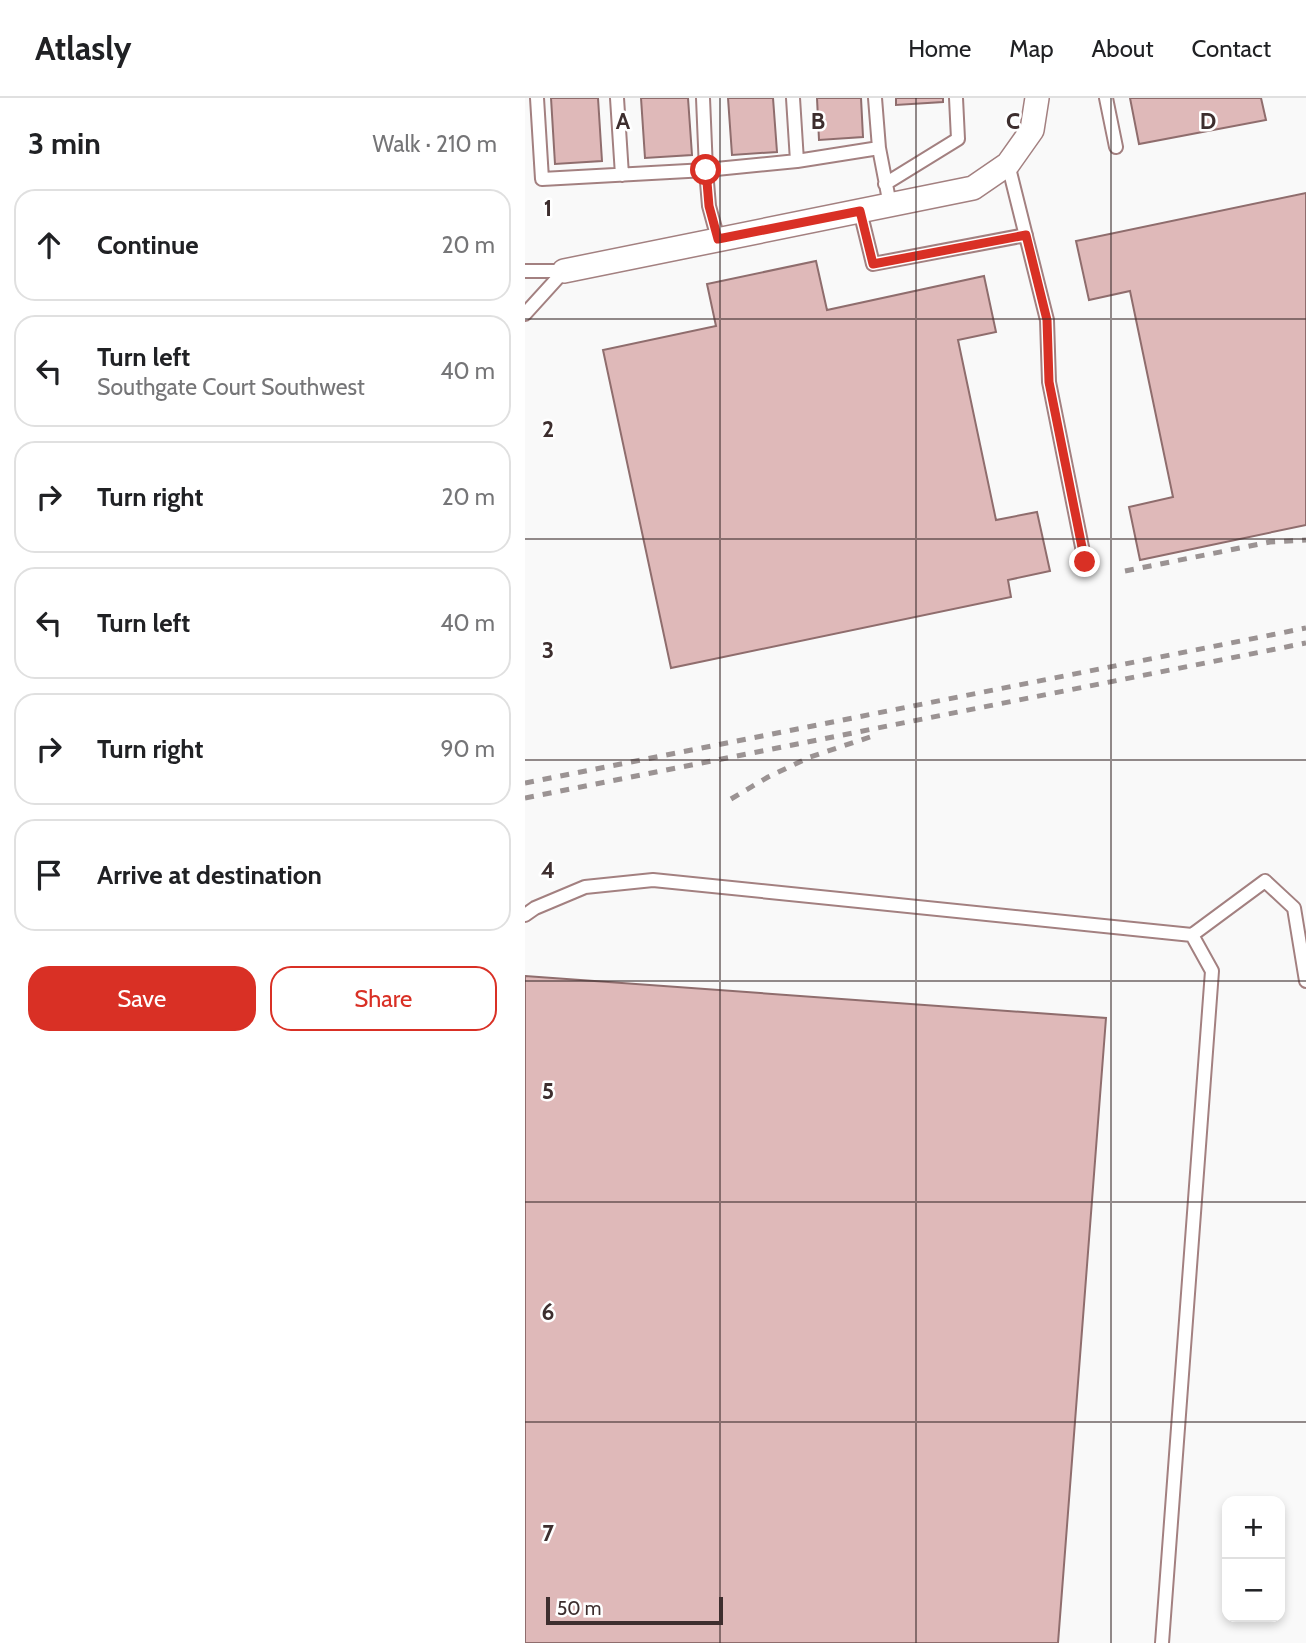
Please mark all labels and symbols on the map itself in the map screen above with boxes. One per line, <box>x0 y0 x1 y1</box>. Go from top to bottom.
text: A <box>616 107 631 135</box>
text: B <box>811 107 825 135</box>
text: C <box>1006 107 1020 135</box>
text: D <box>1200 107 1216 135</box>
route start <box>690 154 721 185</box>
text: 1 <box>544 194 552 222</box>
text: 2 <box>542 415 554 443</box>
route end <box>1069 546 1100 577</box>
text: 3 <box>542 636 554 664</box>
text: 4 <box>541 856 555 884</box>
text: 5 <box>542 1077 554 1105</box>
text: 6 <box>542 1298 554 1326</box>
text: 7 <box>542 1519 554 1547</box>
scale bar <box>546 1594 723 1626</box>

